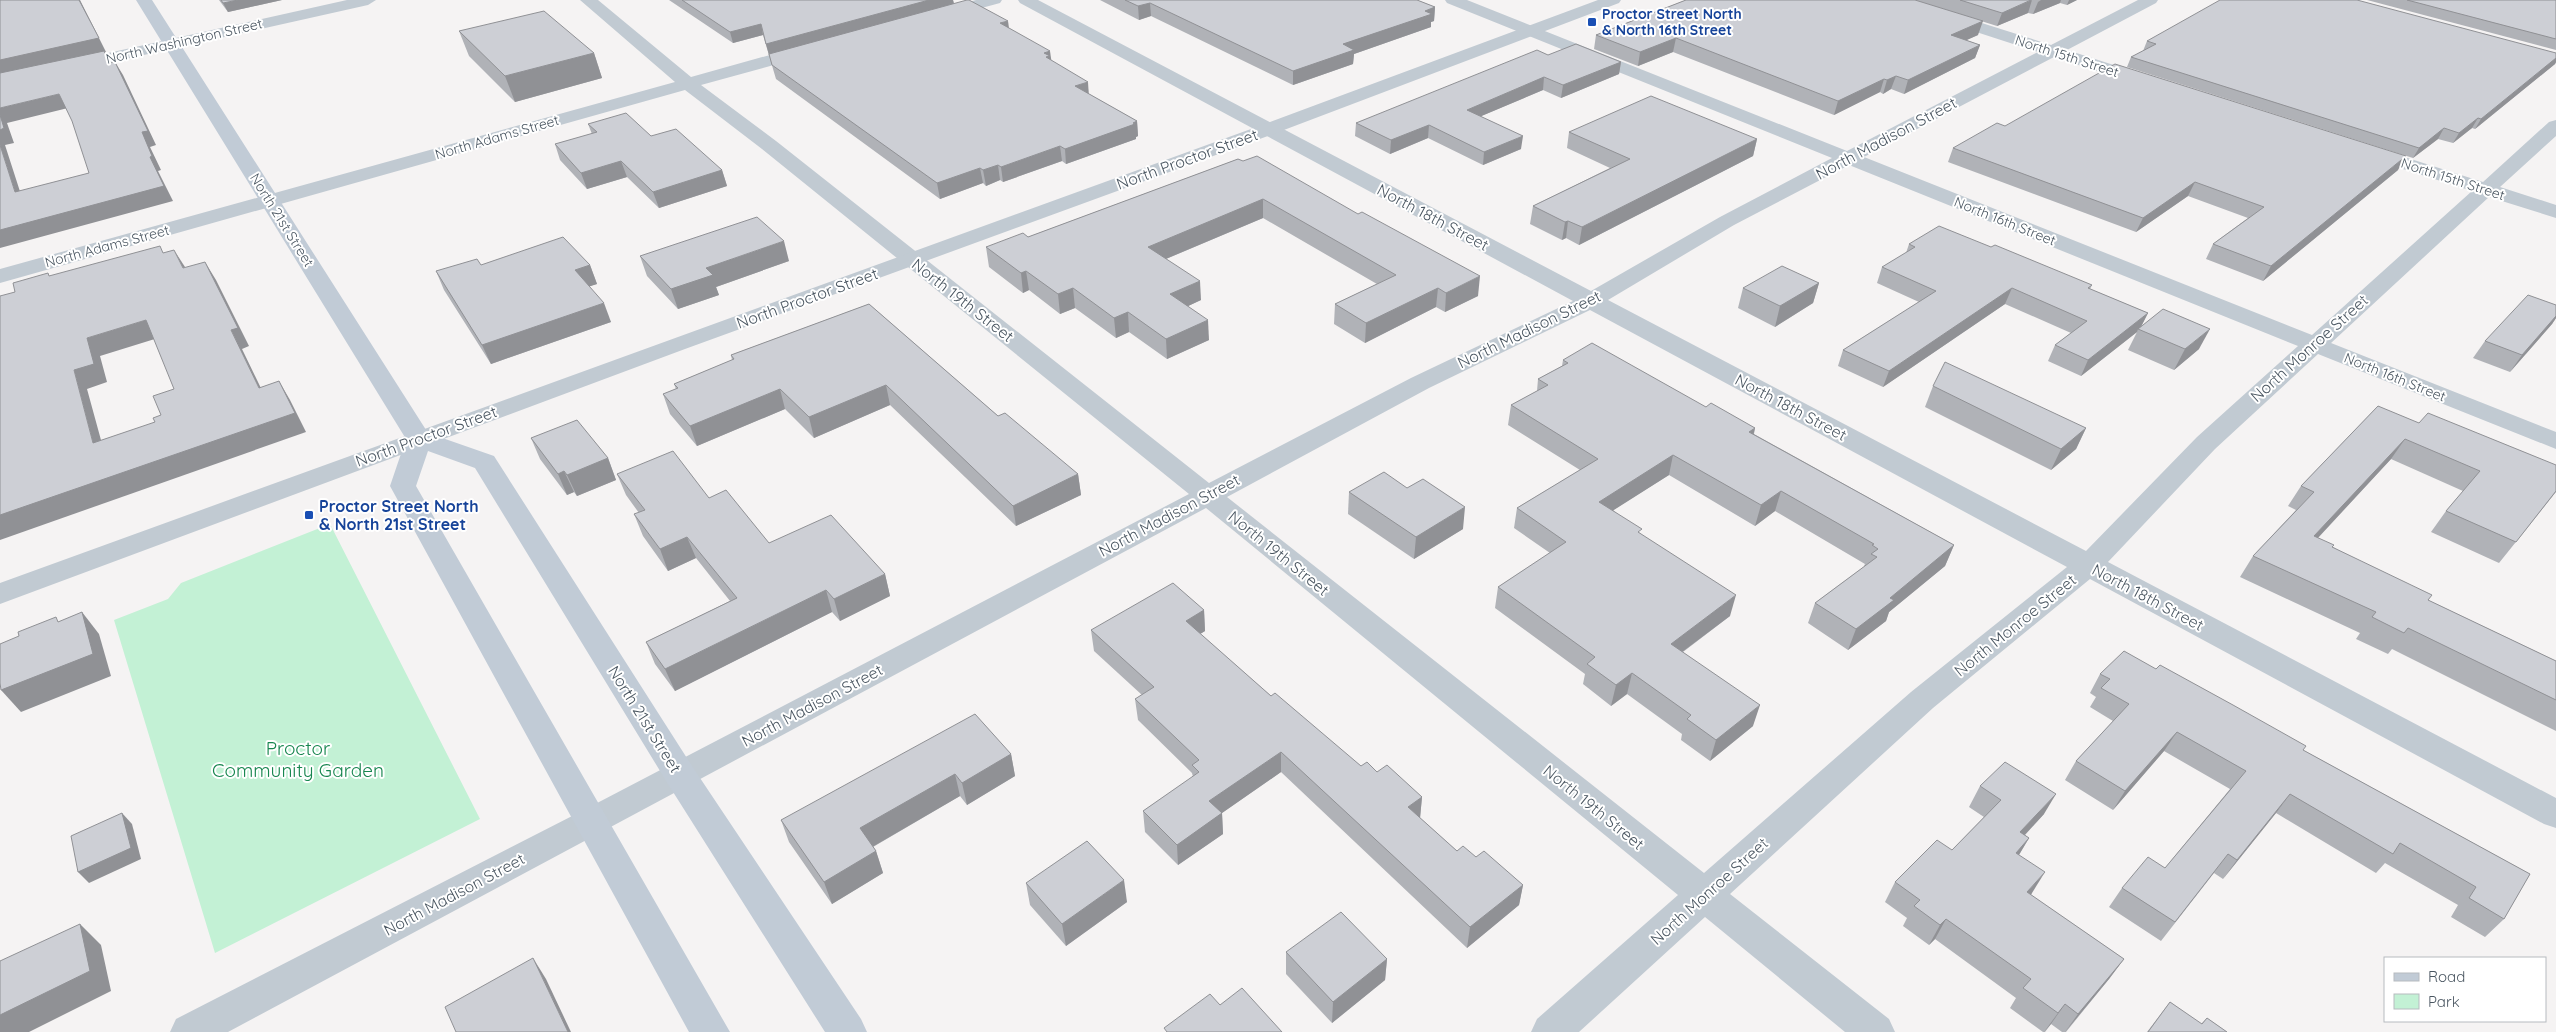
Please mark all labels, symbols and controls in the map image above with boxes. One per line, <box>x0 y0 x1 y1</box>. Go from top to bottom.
place label: Proctor Street North & North 16th Street <box>1602 5 1742 39</box>
street label: North Washington Street <box>104 14 264 68</box>
marker: Proctor Street North & North 16th Street <box>1586 16 1598 28</box>
street label: North 15th Street <box>2013 31 2121 81</box>
street label: North Madison Street <box>1812 92 1960 184</box>
street label: North Adams Street <box>433 111 561 163</box>
street label: North Proctor Street <box>1114 124 1260 194</box>
street label: North 15th Street <box>2399 154 2507 204</box>
street label: North 21st Street <box>246 170 318 270</box>
street label: North 18th Street <box>1374 179 1492 255</box>
street label: North 16th Street <box>1952 192 2059 250</box>
street label: North Adams Street <box>43 221 171 271</box>
street label: North 19th Street <box>908 254 1018 346</box>
street label: North Proctor Street <box>734 263 880 333</box>
street label: North Madison Street <box>1454 286 1604 372</box>
street label: North Monroe Street <box>2246 290 2372 406</box>
street label: North 16th Street <box>2342 348 2449 406</box>
street label: North 18th Street <box>1732 369 1850 445</box>
street label: North Proctor Street <box>353 401 499 471</box>
street label: North Madison Street <box>1095 469 1243 561</box>
place label: Proctor Street North & North 21st Street <box>319 496 479 534</box>
street label: North 19th Street <box>1225 506 1333 600</box>
marker: Proctor Street North & North 21st Street <box>303 509 315 521</box>
street label: North 18th Street <box>2089 559 2207 635</box>
street label: North Monroe Street <box>1950 570 2080 680</box>
street label: North Madison Street <box>738 659 886 751</box>
street label: North 21st Street <box>604 662 686 776</box>
park label: Proctor Community Garden <box>212 736 384 782</box>
street label: North 19th Street <box>1540 760 1648 854</box>
street label: North Monroe Street <box>1646 833 1772 949</box>
street label: North Madison Street <box>380 848 528 940</box>
legend <box>2384 957 2546 1022</box>
text: Road <box>2428 967 2465 986</box>
text: Park <box>2428 992 2460 1011</box>

